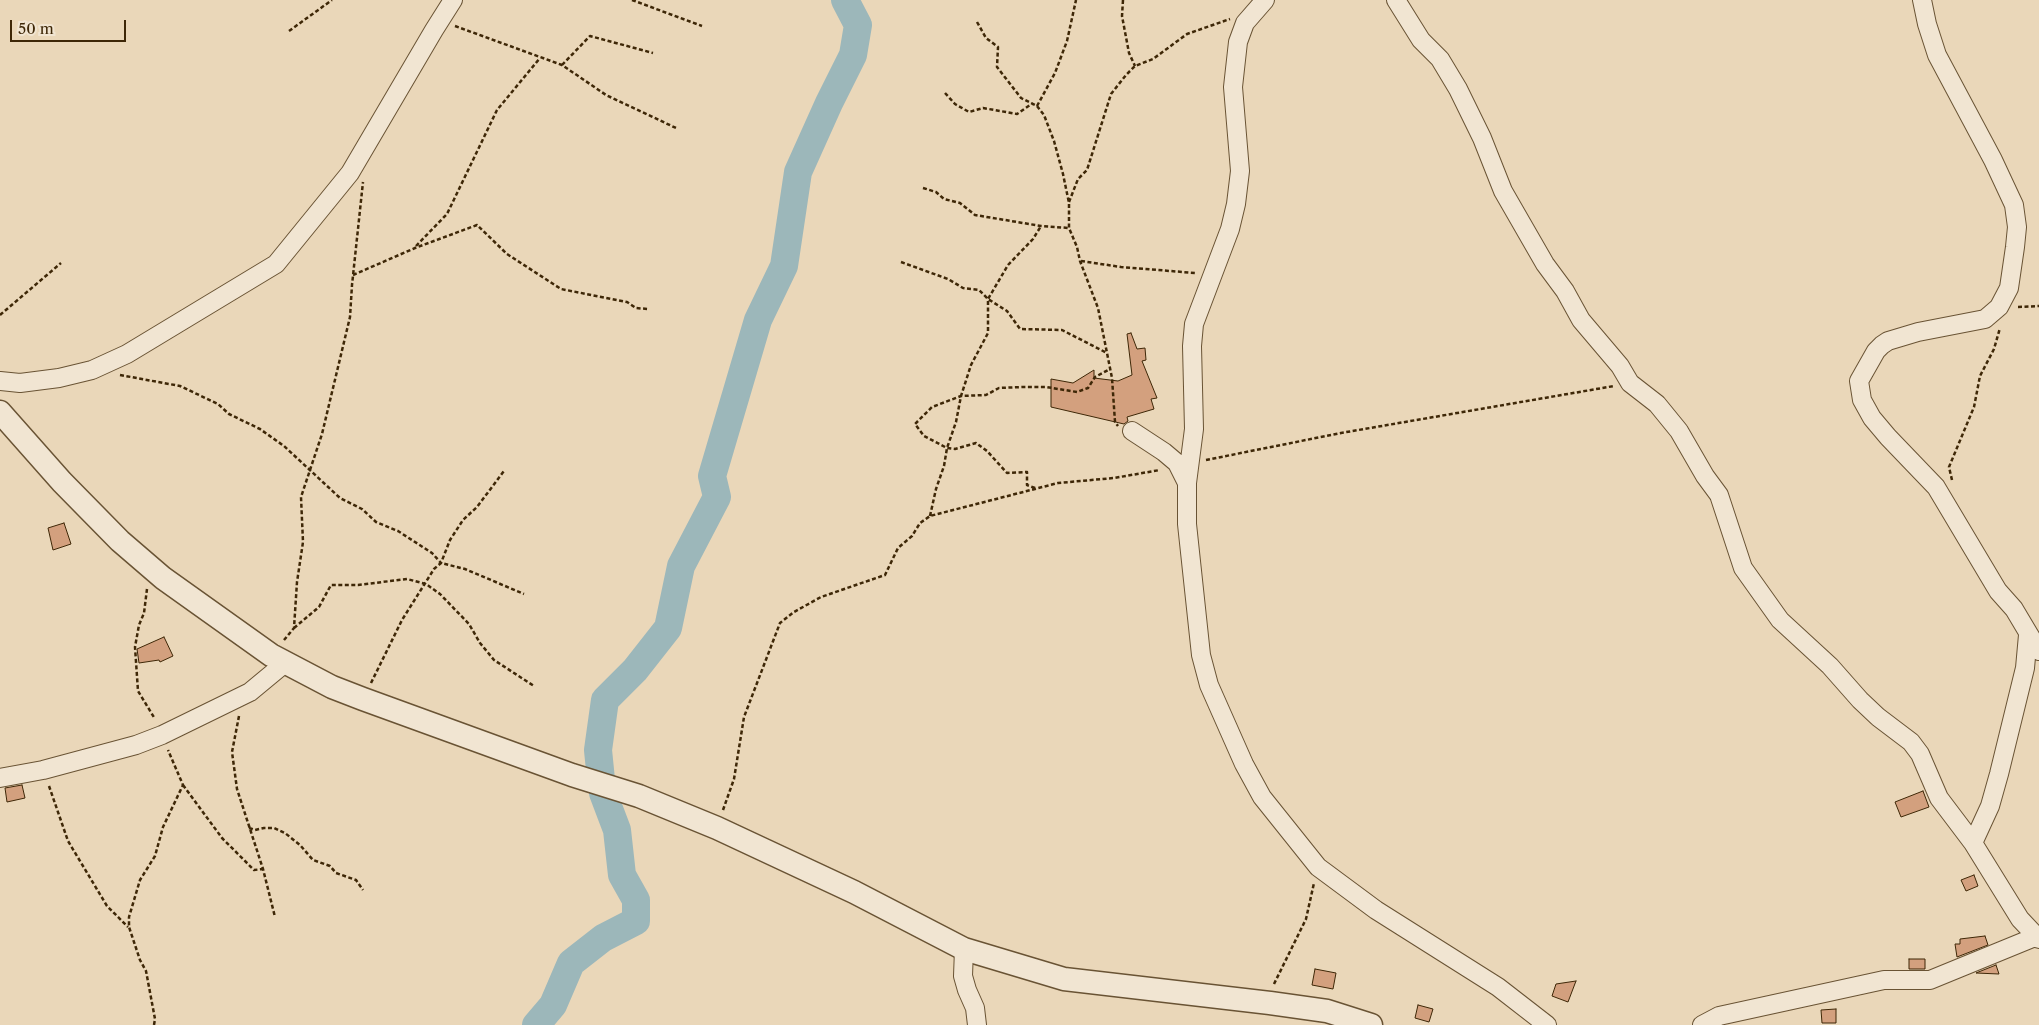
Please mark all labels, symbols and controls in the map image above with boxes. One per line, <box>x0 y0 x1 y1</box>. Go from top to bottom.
scale bar <box>12 10 129 42</box>
text: 50 m <box>18 19 54 38</box>

